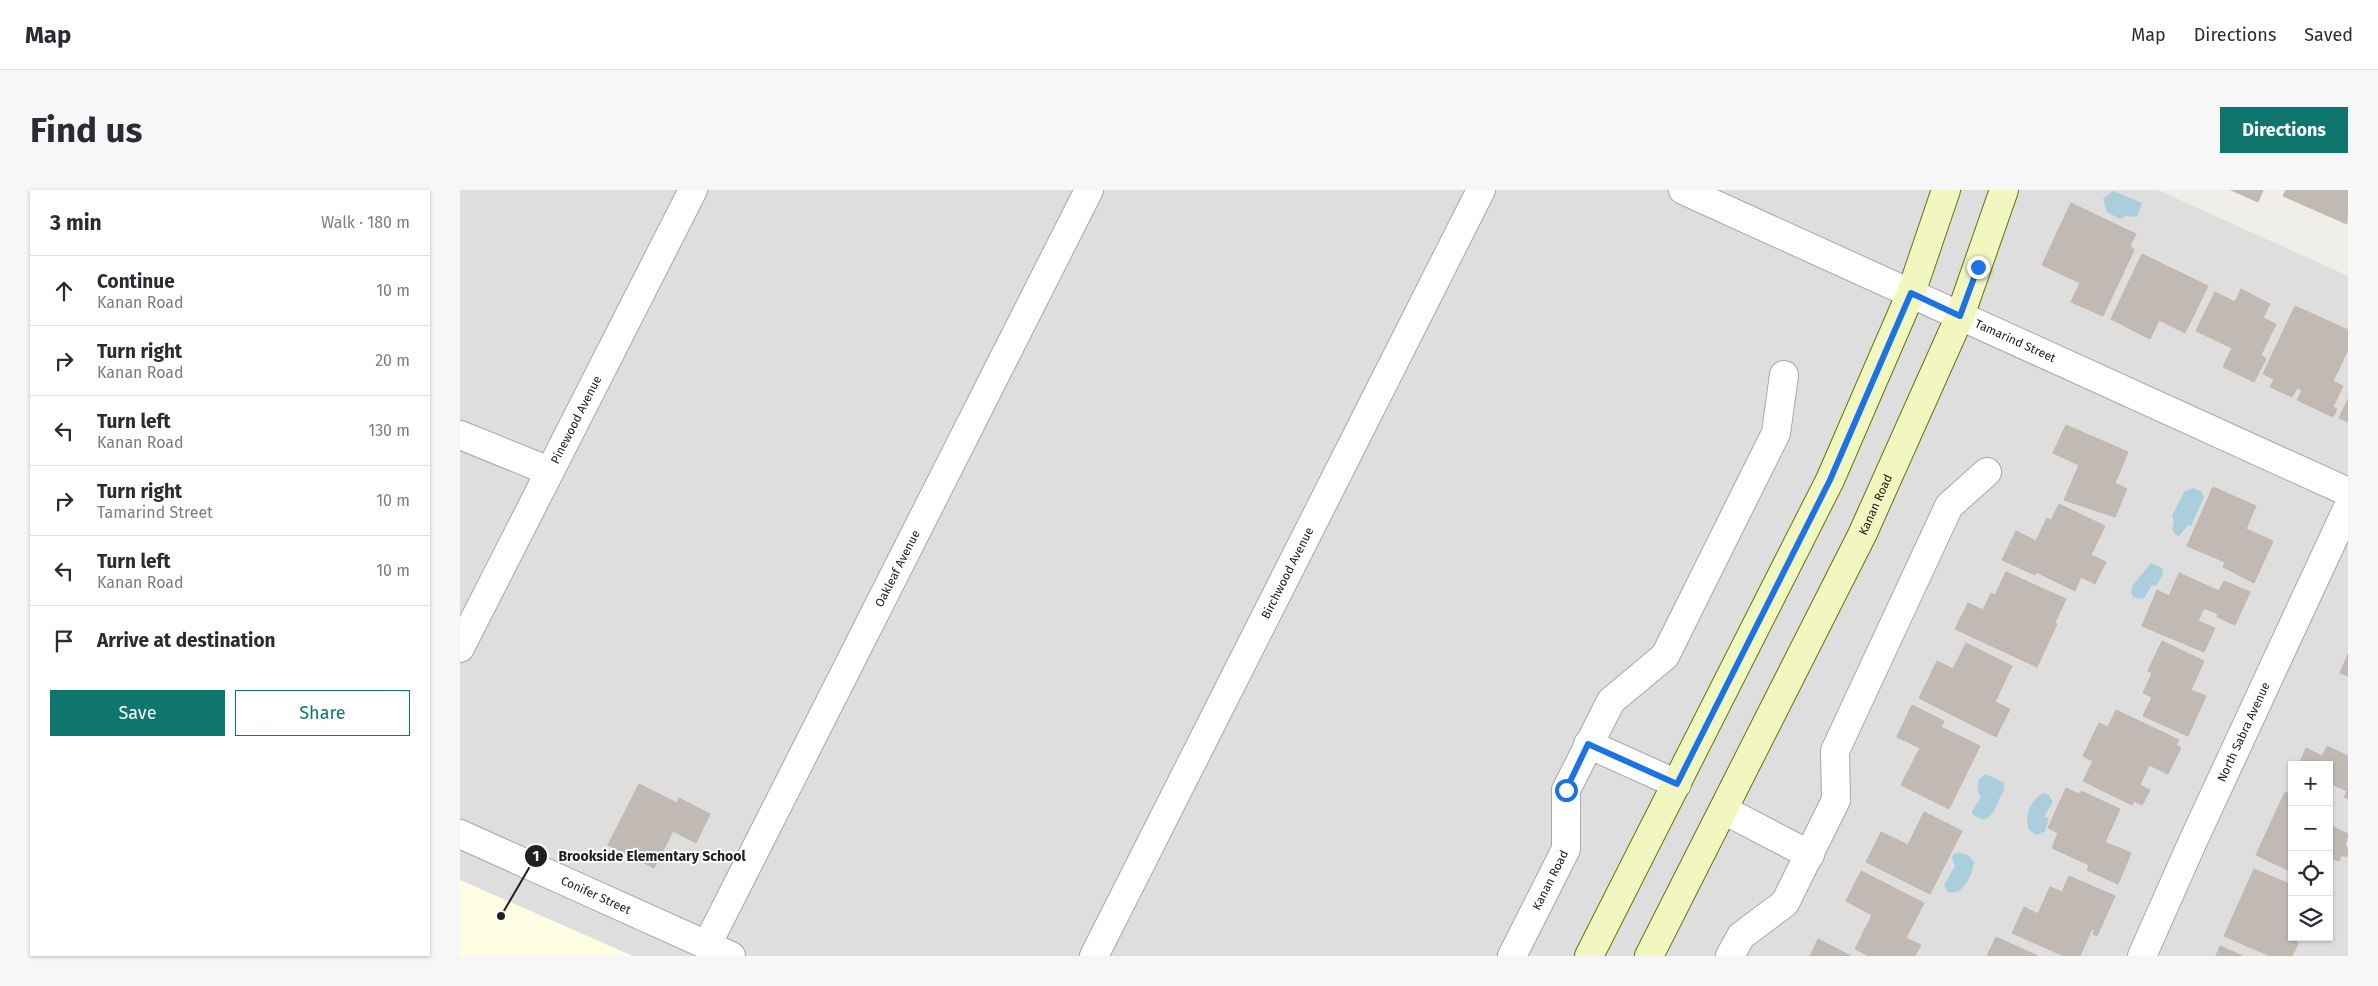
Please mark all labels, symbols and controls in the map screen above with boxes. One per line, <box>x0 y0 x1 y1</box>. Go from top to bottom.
text: Map <box>25 21 71 49</box>
text: Map <box>2131 24 2166 46</box>
text: Directions <box>2194 24 2276 46</box>
text: Saved <box>2304 24 2353 46</box>
button: Directions <box>2220 107 2348 153</box>
text: Find us <box>30 109 142 151</box>
text: 3 min <box>50 210 102 236</box>
text: Walk · 180 m <box>321 213 410 232</box>
route end <box>1967 256 1990 279</box>
text: Continue <box>97 270 175 293</box>
icon: ahead <box>50 277 78 305</box>
text: 10 m <box>376 281 410 300</box>
text: Kanan Road <box>97 293 184 312</box>
street label: Tamarind Street <box>1973 317 2058 366</box>
text: Turn right <box>97 340 182 363</box>
icon: right <box>50 347 78 375</box>
text: 20 m <box>375 351 410 370</box>
text: Kanan Road <box>97 363 184 382</box>
street label: Pinewood Avenue <box>548 373 604 466</box>
text: Turn left <box>97 410 171 433</box>
icon: left <box>50 417 78 445</box>
text: 130 m <box>368 421 410 440</box>
text: Kanan Road <box>97 433 184 452</box>
street label: Kanan Road <box>1856 472 1895 537</box>
text: Turn right <box>97 480 182 503</box>
icon: right <box>50 487 78 515</box>
text: 10 m <box>376 491 410 510</box>
text: Tamarind Street <box>97 503 213 522</box>
street label: Birchwood Avenue <box>1259 525 1316 621</box>
street label: Oakleaf Avenue <box>872 528 923 609</box>
text: Turn left <box>97 550 171 573</box>
icon: left <box>50 557 78 585</box>
text: 10 m <box>376 561 410 580</box>
text: Kanan Road <box>97 573 184 592</box>
icon: arrive <box>50 627 78 655</box>
text: Arrive at destination <box>97 629 276 652</box>
street label: North Sabra Avenue <box>2214 680 2273 784</box>
button: Save <box>50 690 225 736</box>
button: Share <box>235 690 410 736</box>
map controls <box>2288 761 2333 941</box>
button: + <box>2288 761 2333 806</box>
route start <box>1555 779 1578 802</box>
button: − <box>2288 806 2333 851</box>
callout: Brookside Elementary School <box>524 841 756 870</box>
text: 1 <box>533 847 539 865</box>
text: Brookside Elementary School <box>558 848 746 865</box>
street label: Kanan Road <box>1529 848 1571 912</box>
button: locate <box>2288 851 2333 896</box>
street label: Conifer Street <box>559 873 633 917</box>
button: layers <box>2288 896 2333 941</box>

